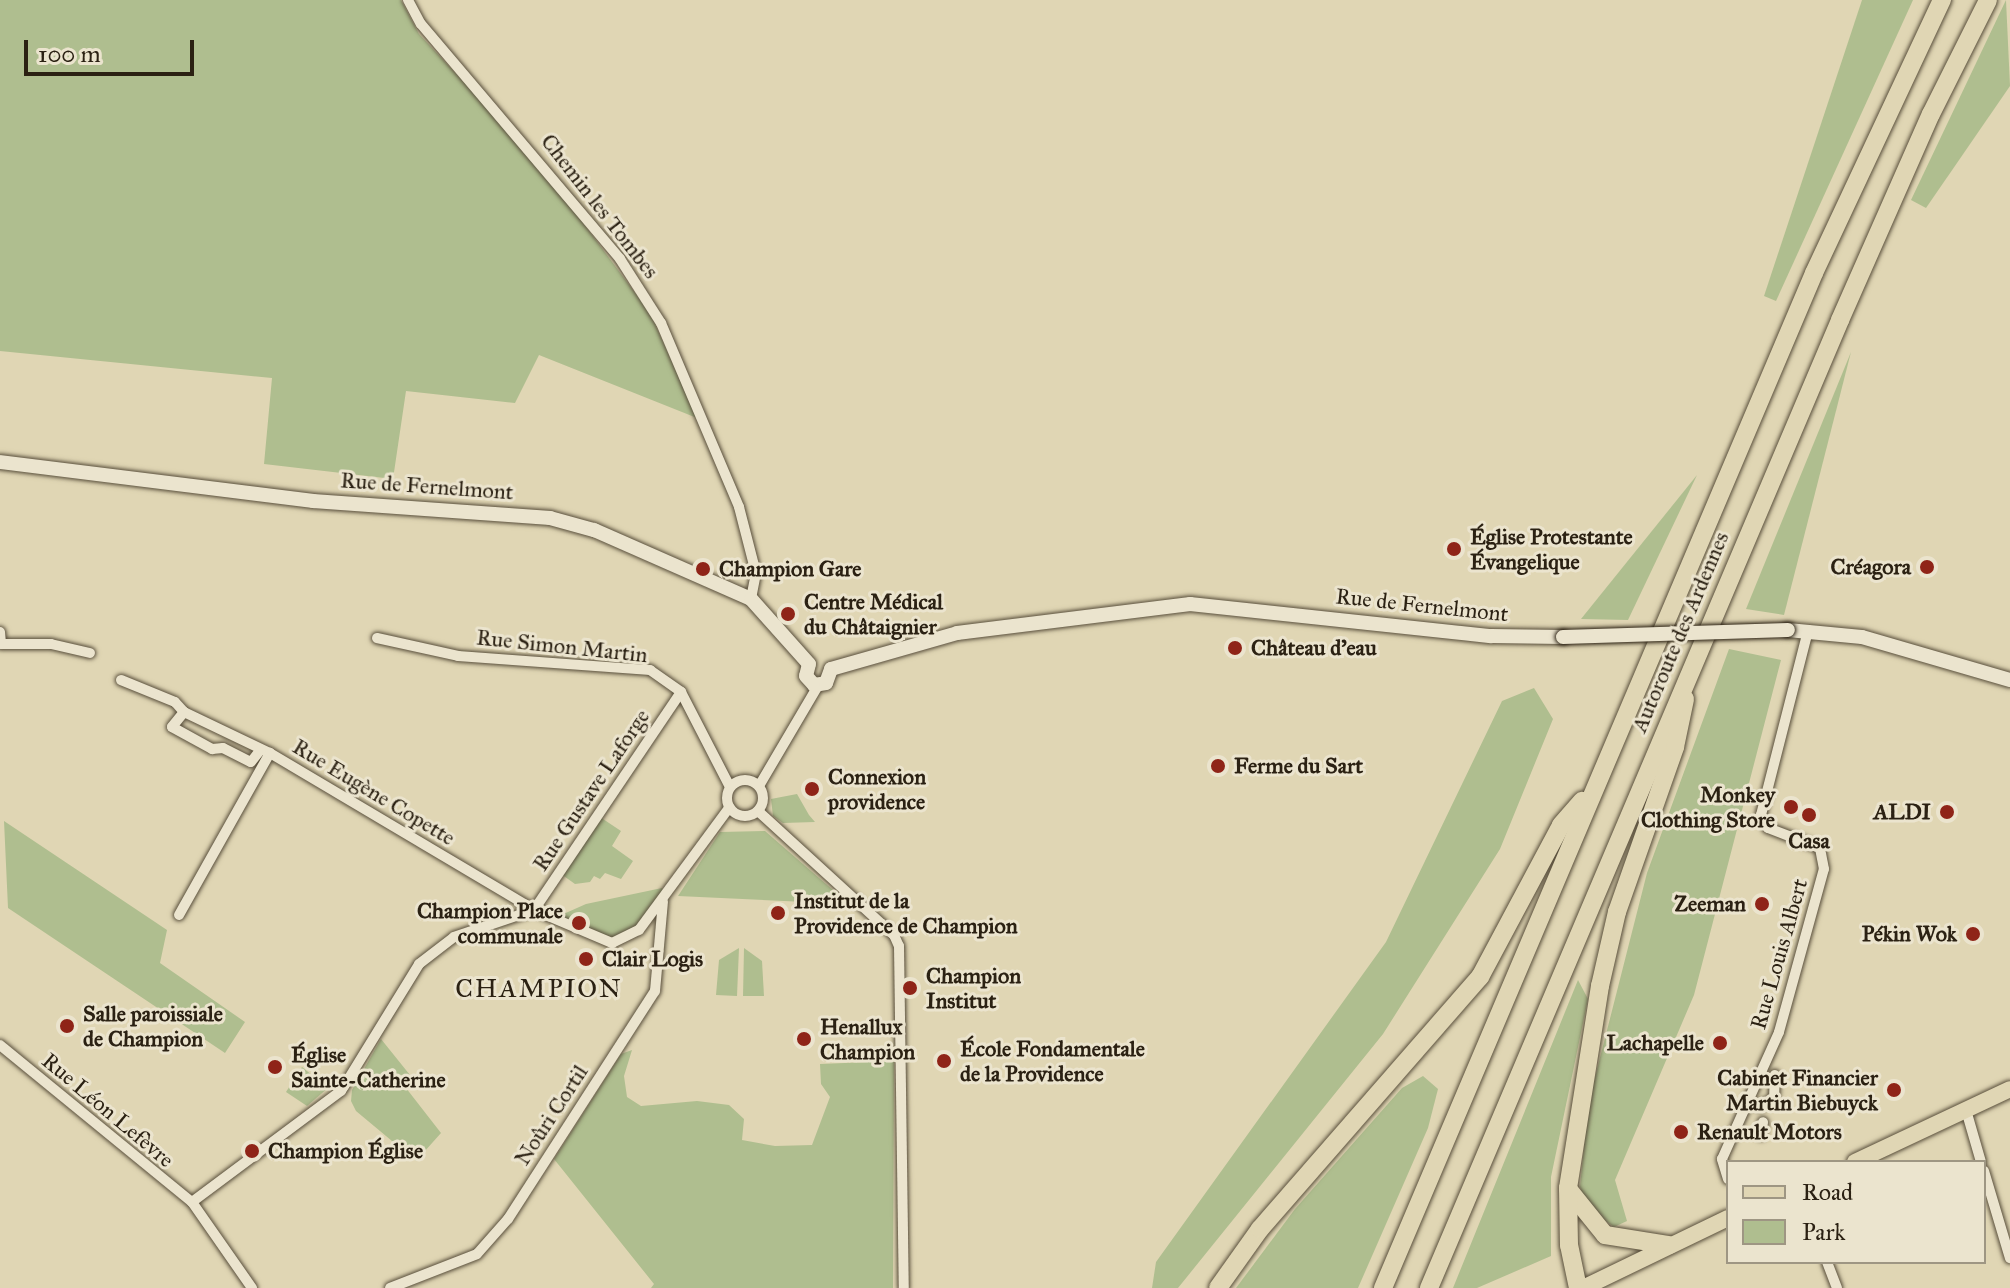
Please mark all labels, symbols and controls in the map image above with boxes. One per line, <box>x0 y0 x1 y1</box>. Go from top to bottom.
scale bar <box>28 24 198 74</box>
text: 100 m <box>38 39 101 69</box>
street label: Chemin les Tombes <box>535 129 665 283</box>
street label: Rue de Fernelmont <box>340 467 514 505</box>
place label: Église Protestante Évangelique <box>1470 523 1633 574</box>
street label: Autoroute des Ardennes <box>1626 528 1734 736</box>
marker: Église Protestante Évangelique <box>1445 540 1463 558</box>
place label: Créagora <box>1830 554 1911 580</box>
place label: Champion Gare <box>719 556 861 582</box>
marker: Créagora <box>1918 558 1936 576</box>
marker: Champion Gare <box>694 560 712 578</box>
street label: Rue de Fernelmont <box>1334 583 1510 627</box>
place label: Centre Médical du Châtaignier <box>804 588 943 640</box>
marker: Centre Médical du Châtaignier <box>779 605 797 623</box>
street label: Rue Simon Martin <box>475 624 649 668</box>
place label: Château d'eau <box>1251 635 1377 661</box>
marker: Château d'eau <box>1226 639 1244 657</box>
street label: Rue Gustave Laforge <box>527 704 655 876</box>
street label: Rue Eugène Copette <box>288 733 460 851</box>
place label: Ferme du Sart <box>1234 753 1363 779</box>
marker: Ferme du Sart <box>1209 757 1227 775</box>
place label: Connexion providence <box>828 763 926 814</box>
marker: Connexion providence <box>803 780 821 798</box>
place label: Monkey Clothing Store <box>1641 781 1775 832</box>
marker: Monkey Clothing Store <box>1782 798 1800 816</box>
place label: ALDI <box>1873 799 1931 825</box>
marker: ALDI <box>1938 803 1956 821</box>
marker: Casa <box>1800 806 1818 824</box>
place label: Casa <box>1788 828 1830 854</box>
street label: Rue Louis Albert <box>1745 876 1813 1032</box>
place label: Institut de la Providence de Champion <box>794 887 1018 938</box>
place label: Zeeman <box>1674 891 1746 917</box>
marker: Zeeman <box>1753 895 1771 913</box>
place label: Champion Place communale <box>417 897 563 948</box>
marker: Institut de la Providence de Champion <box>769 904 787 922</box>
marker: Champion Place communale <box>570 914 588 932</box>
place label: Pékin Wok <box>1862 921 1957 947</box>
marker: Pékin Wok <box>1964 925 1982 943</box>
place label: Clair Logis <box>602 946 703 972</box>
marker: Clair Logis <box>577 950 595 968</box>
place label: Champion Institut <box>926 962 1021 1014</box>
district label: CHAMPION <box>455 973 623 1005</box>
marker: Champion Institut <box>901 979 919 997</box>
place label: Salle paroissiale de Champion <box>83 1000 223 1052</box>
place label: Henallux Champion <box>820 1013 915 1064</box>
marker: Salle paroissiale de Champion <box>58 1017 76 1035</box>
marker: Henallux Champion <box>795 1030 813 1048</box>
place label: Lachapelle <box>1606 1030 1704 1056</box>
marker: Lachapelle <box>1711 1034 1729 1052</box>
place label: École Fondamentale de la Providence <box>960 1035 1145 1086</box>
place label: Église Sainte-Catherine <box>291 1041 446 1092</box>
street label: Rue Léon Lefèvre <box>37 1047 179 1173</box>
marker: École Fondamentale de la Providence <box>935 1052 953 1070</box>
marker: Église Sainte-Catherine <box>266 1058 284 1076</box>
street label: Noûri Cortil <box>509 1060 593 1170</box>
place label: Cabinet Financier Martin Biebuyck <box>1717 1064 1878 1116</box>
marker: Cabinet Financier Martin Biebuyck <box>1885 1081 1903 1099</box>
place label: Renault Motors <box>1697 1119 1842 1145</box>
marker: Renault Motors <box>1672 1123 1690 1141</box>
place label: Champion Église <box>268 1138 423 1164</box>
marker: Champion Église <box>243 1142 261 1160</box>
legend <box>1726 1160 1986 1264</box>
text: Road <box>1802 1177 1853 1207</box>
text: Park <box>1802 1217 1845 1247</box>

